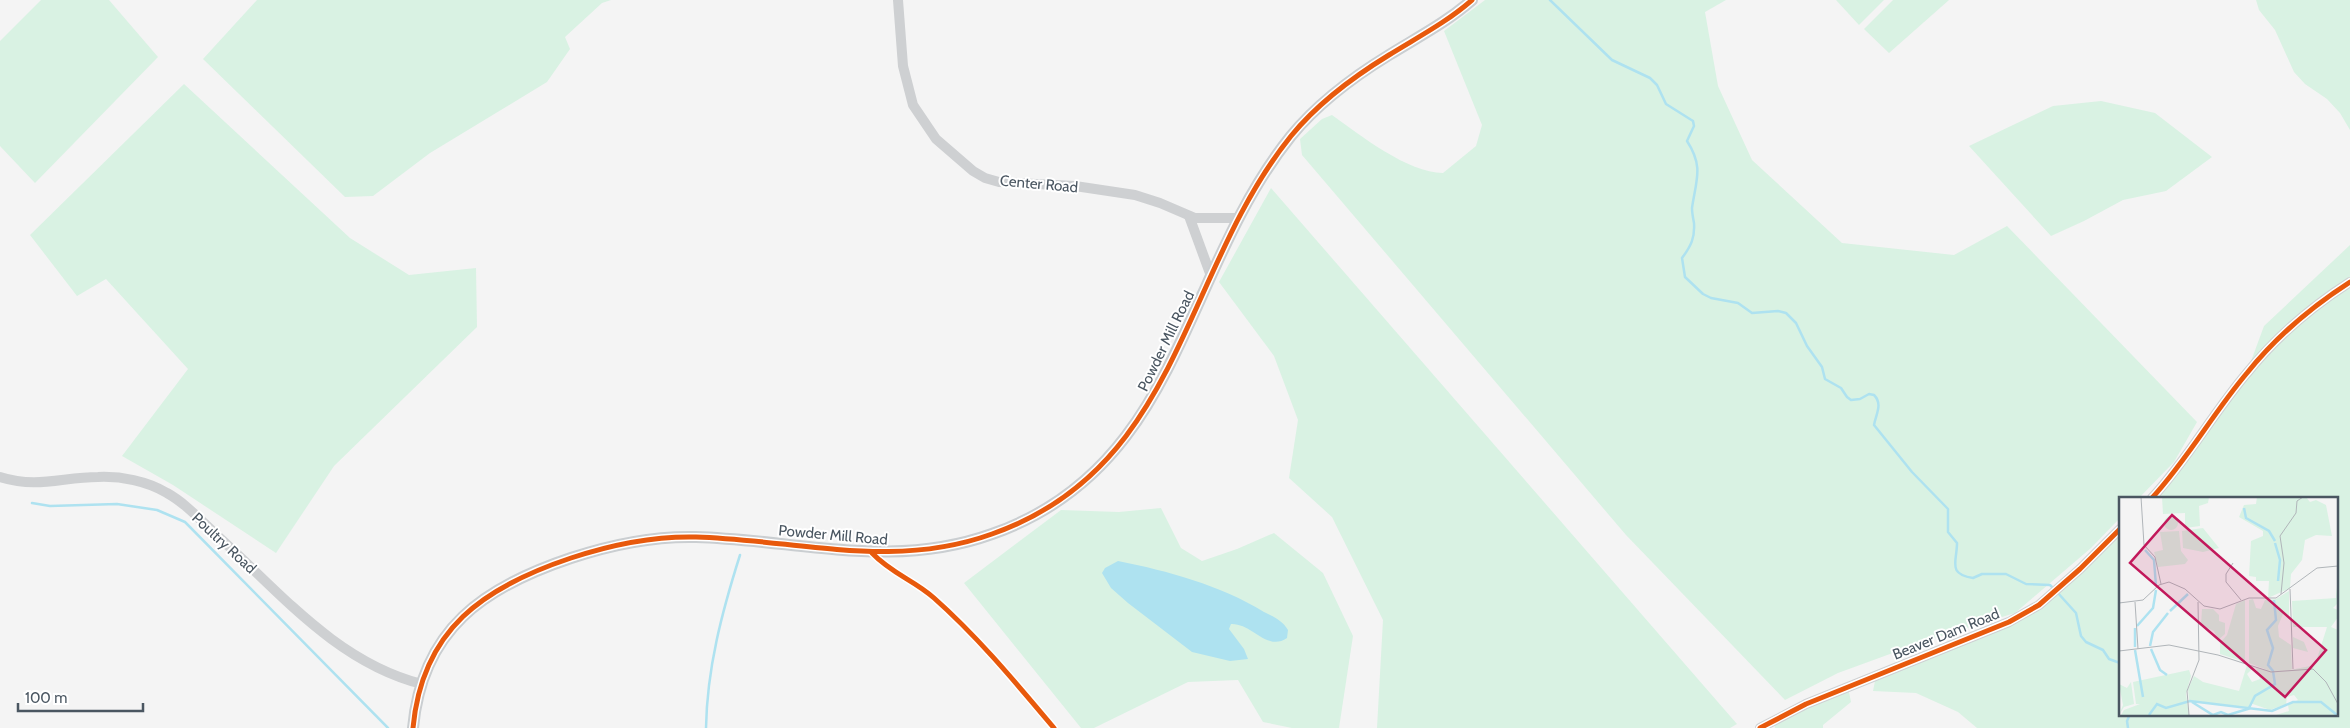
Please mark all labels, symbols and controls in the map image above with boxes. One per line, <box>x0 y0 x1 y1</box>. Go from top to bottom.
street label: Center Road <box>999 172 1079 196</box>
street label: Powder Mill Road <box>1134 288 1198 394</box>
inset map <box>2119 497 2338 716</box>
street label: Poultry Road <box>188 509 260 577</box>
street label: Powder Mill Road <box>778 521 888 549</box>
street label: Beaver Dam Road <box>1890 604 2002 664</box>
scale bar <box>18 680 142 712</box>
text: 100 m <box>25 689 67 707</box>

